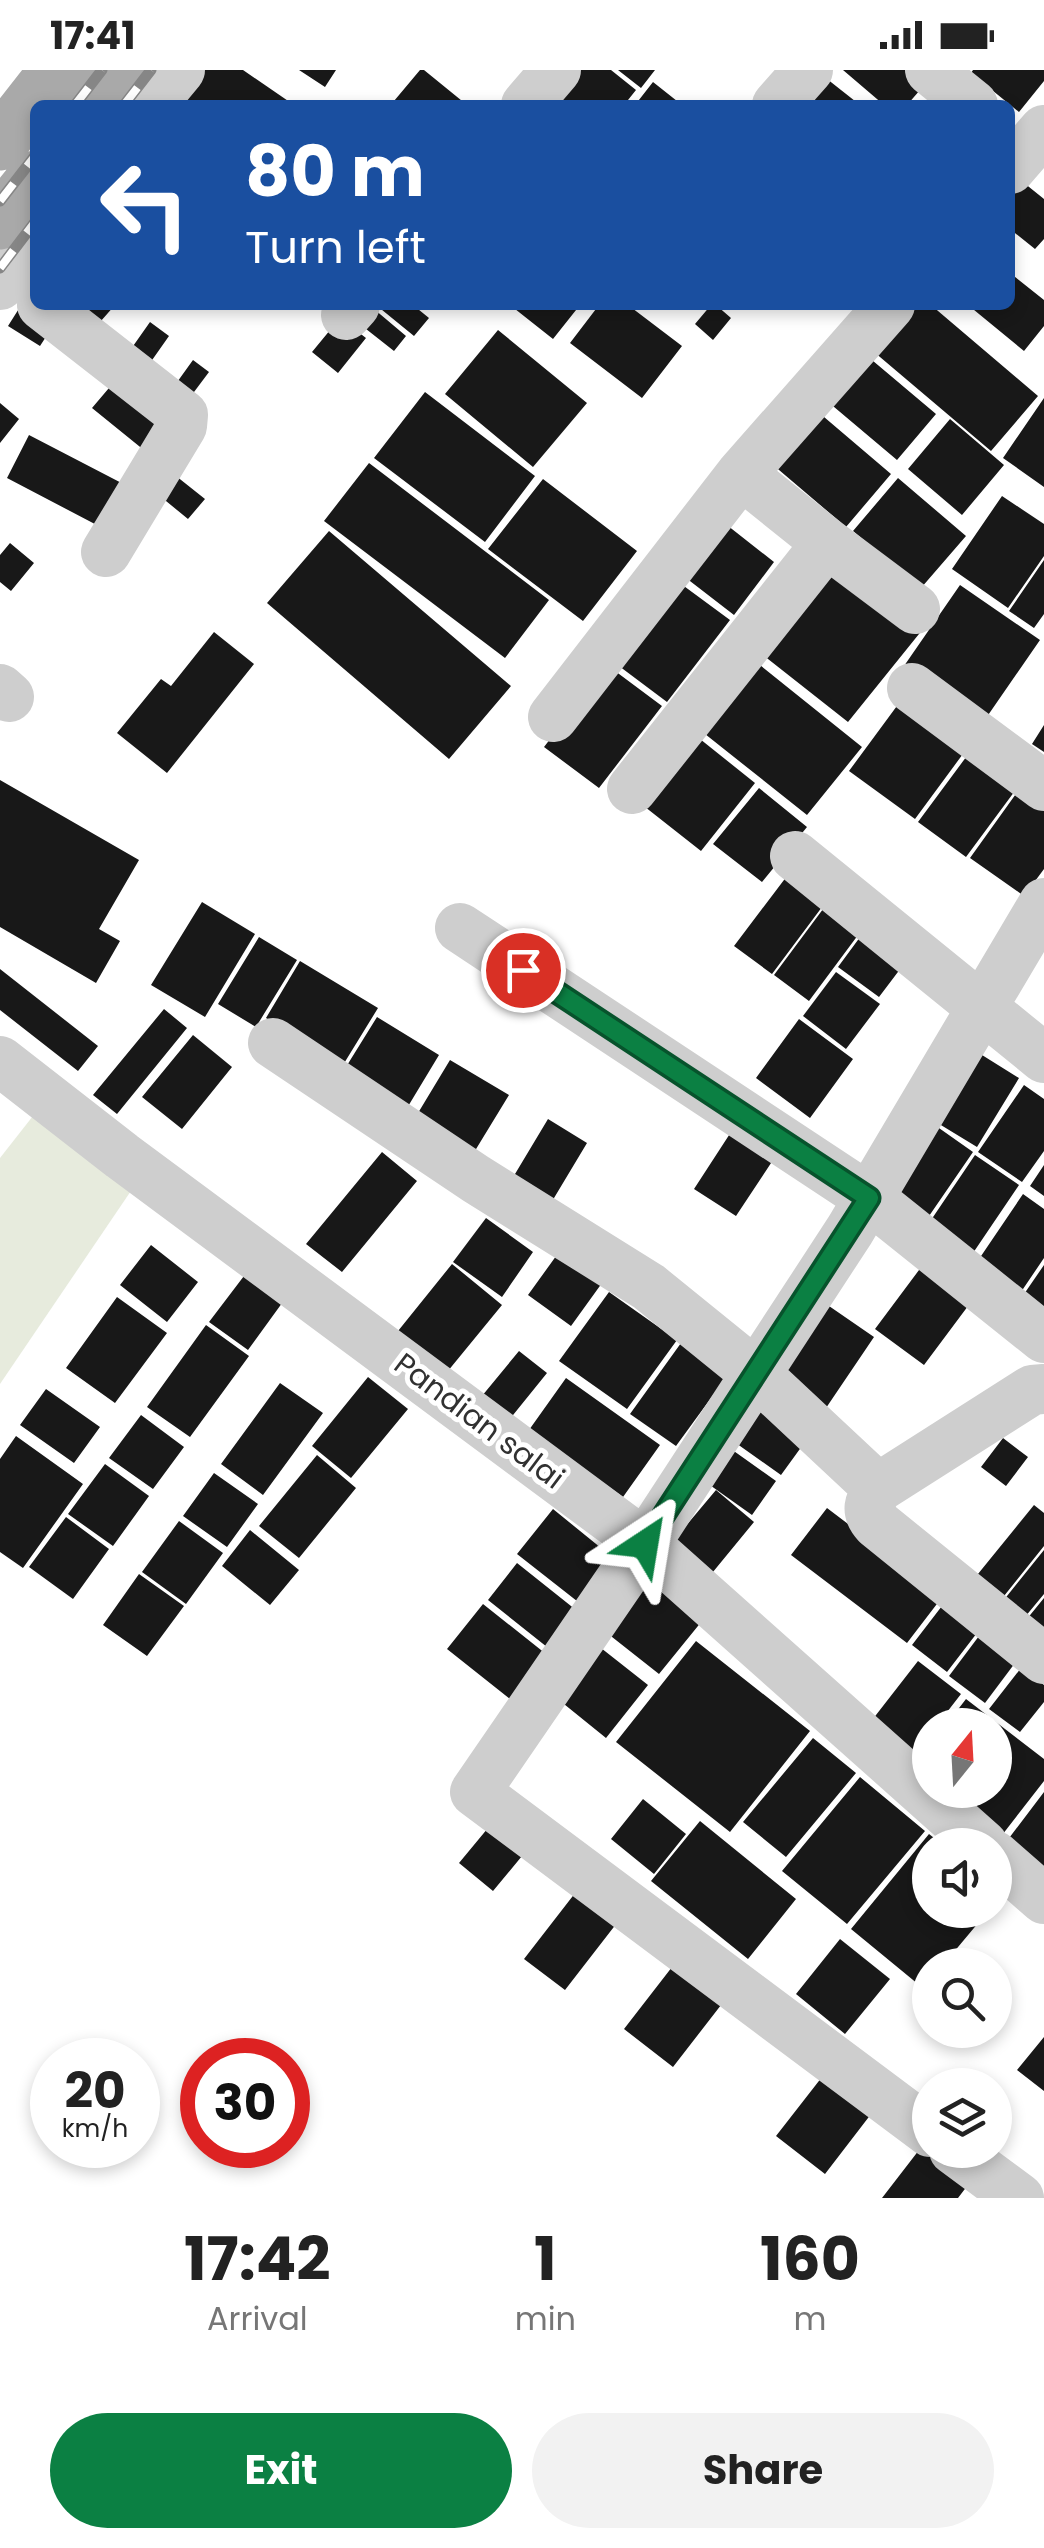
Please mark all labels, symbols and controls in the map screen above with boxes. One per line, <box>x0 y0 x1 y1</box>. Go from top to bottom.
text: 17:41 <box>50 9 135 62</box>
text: 80 m <box>245 122 425 221</box>
icon: left <box>80 140 210 270</box>
text: Turn left <box>245 216 426 279</box>
pin <box>481 928 566 1013</box>
icon: arrive <box>496 943 551 998</box>
street label: Pandian salai <box>385 1342 573 1499</box>
position arrow <box>593 1492 697 1596</box>
north arrow <box>912 1708 1012 1808</box>
map controls <box>912 1708 1012 2168</box>
button: sound <box>912 1828 1012 1928</box>
button: search <box>912 1948 1012 2048</box>
speed limit sign: 30 <box>180 2038 310 2168</box>
text: 20 <box>64 2055 126 2126</box>
button: layers <box>912 2068 1012 2168</box>
text: km/h <box>62 2111 128 2146</box>
text: 17:42 <box>184 2217 331 2301</box>
text: 1 <box>534 2217 557 2301</box>
text: 160 <box>760 2217 860 2301</box>
text: Arrival <box>207 2296 308 2341</box>
text: min <box>515 2296 576 2341</box>
text: m <box>794 2296 826 2341</box>
button: Exit <box>50 2413 512 2528</box>
button: Share <box>532 2413 994 2528</box>

